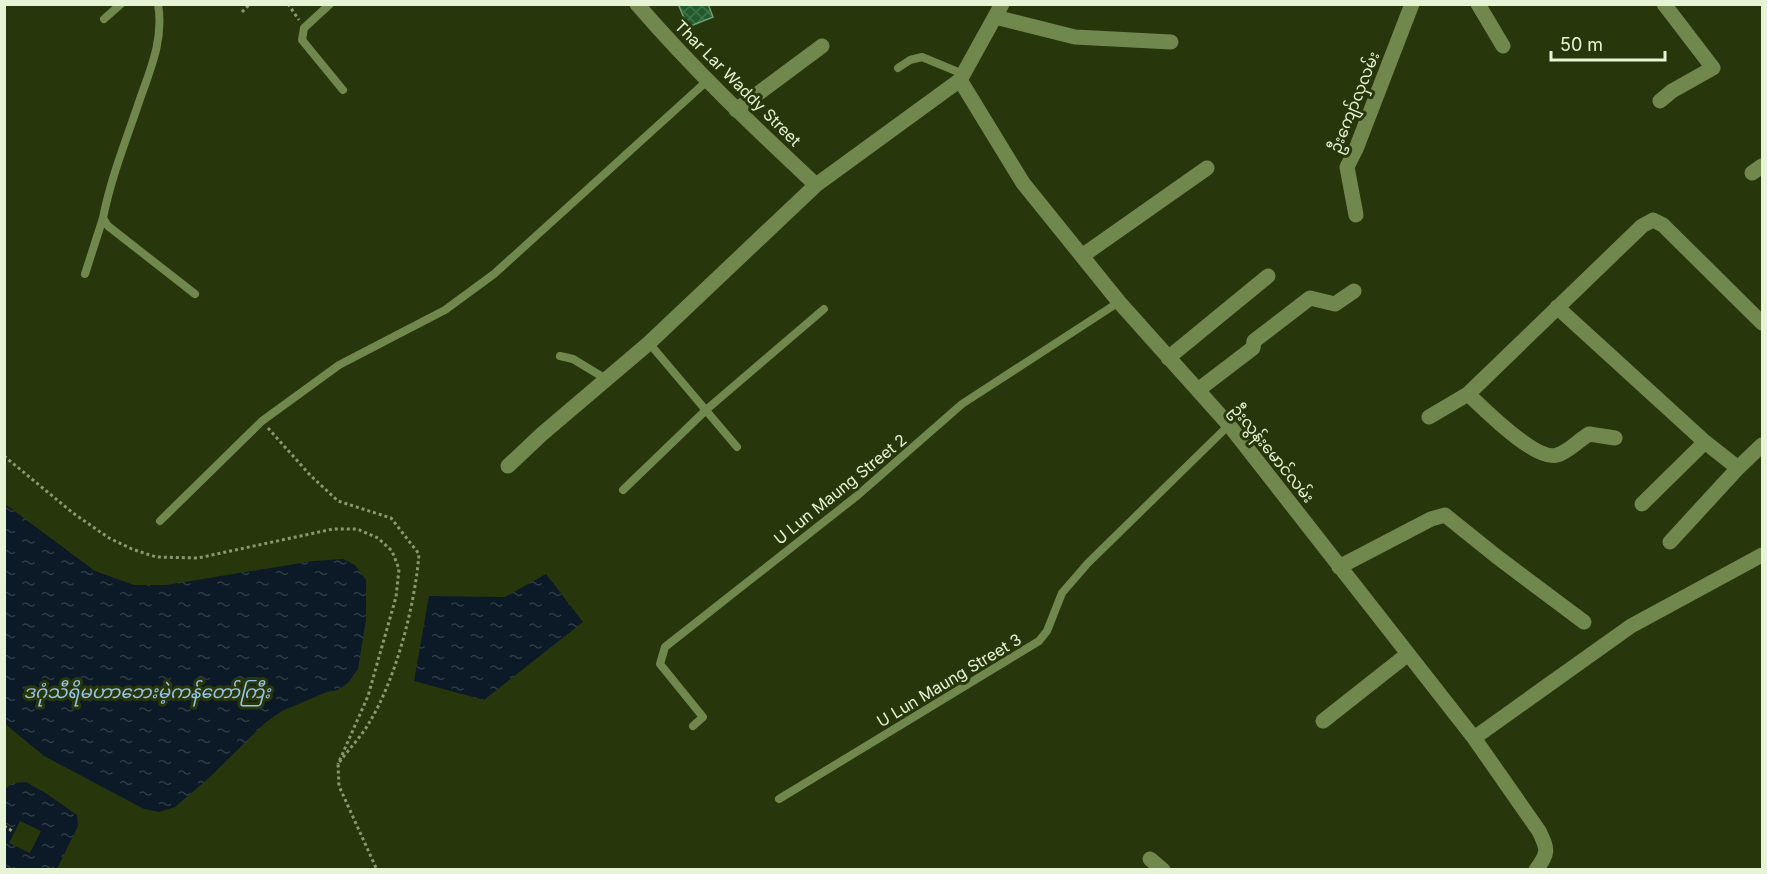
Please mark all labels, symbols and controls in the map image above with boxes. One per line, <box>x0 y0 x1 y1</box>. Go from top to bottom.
street label: Thar Lar Waddy Street <box>671 16 805 150</box>
scale bar <box>1551 24 1665 62</box>
text: 50 m <box>1560 34 1603 55</box>
street label: ဦးကျော်လှလမ်း <box>1324 48 1388 158</box>
street label: ဦးလွန်းမောင်လမ်း <box>1224 399 1320 509</box>
street label: U Lun Maung Street 2 <box>770 429 910 549</box>
street label: U Lun Maung Street 3 <box>873 629 1025 731</box>
water label: ဒဂုံသီရိမဟာဘေးမဲ့ကန်တော်ကြီး <box>23 679 272 707</box>

